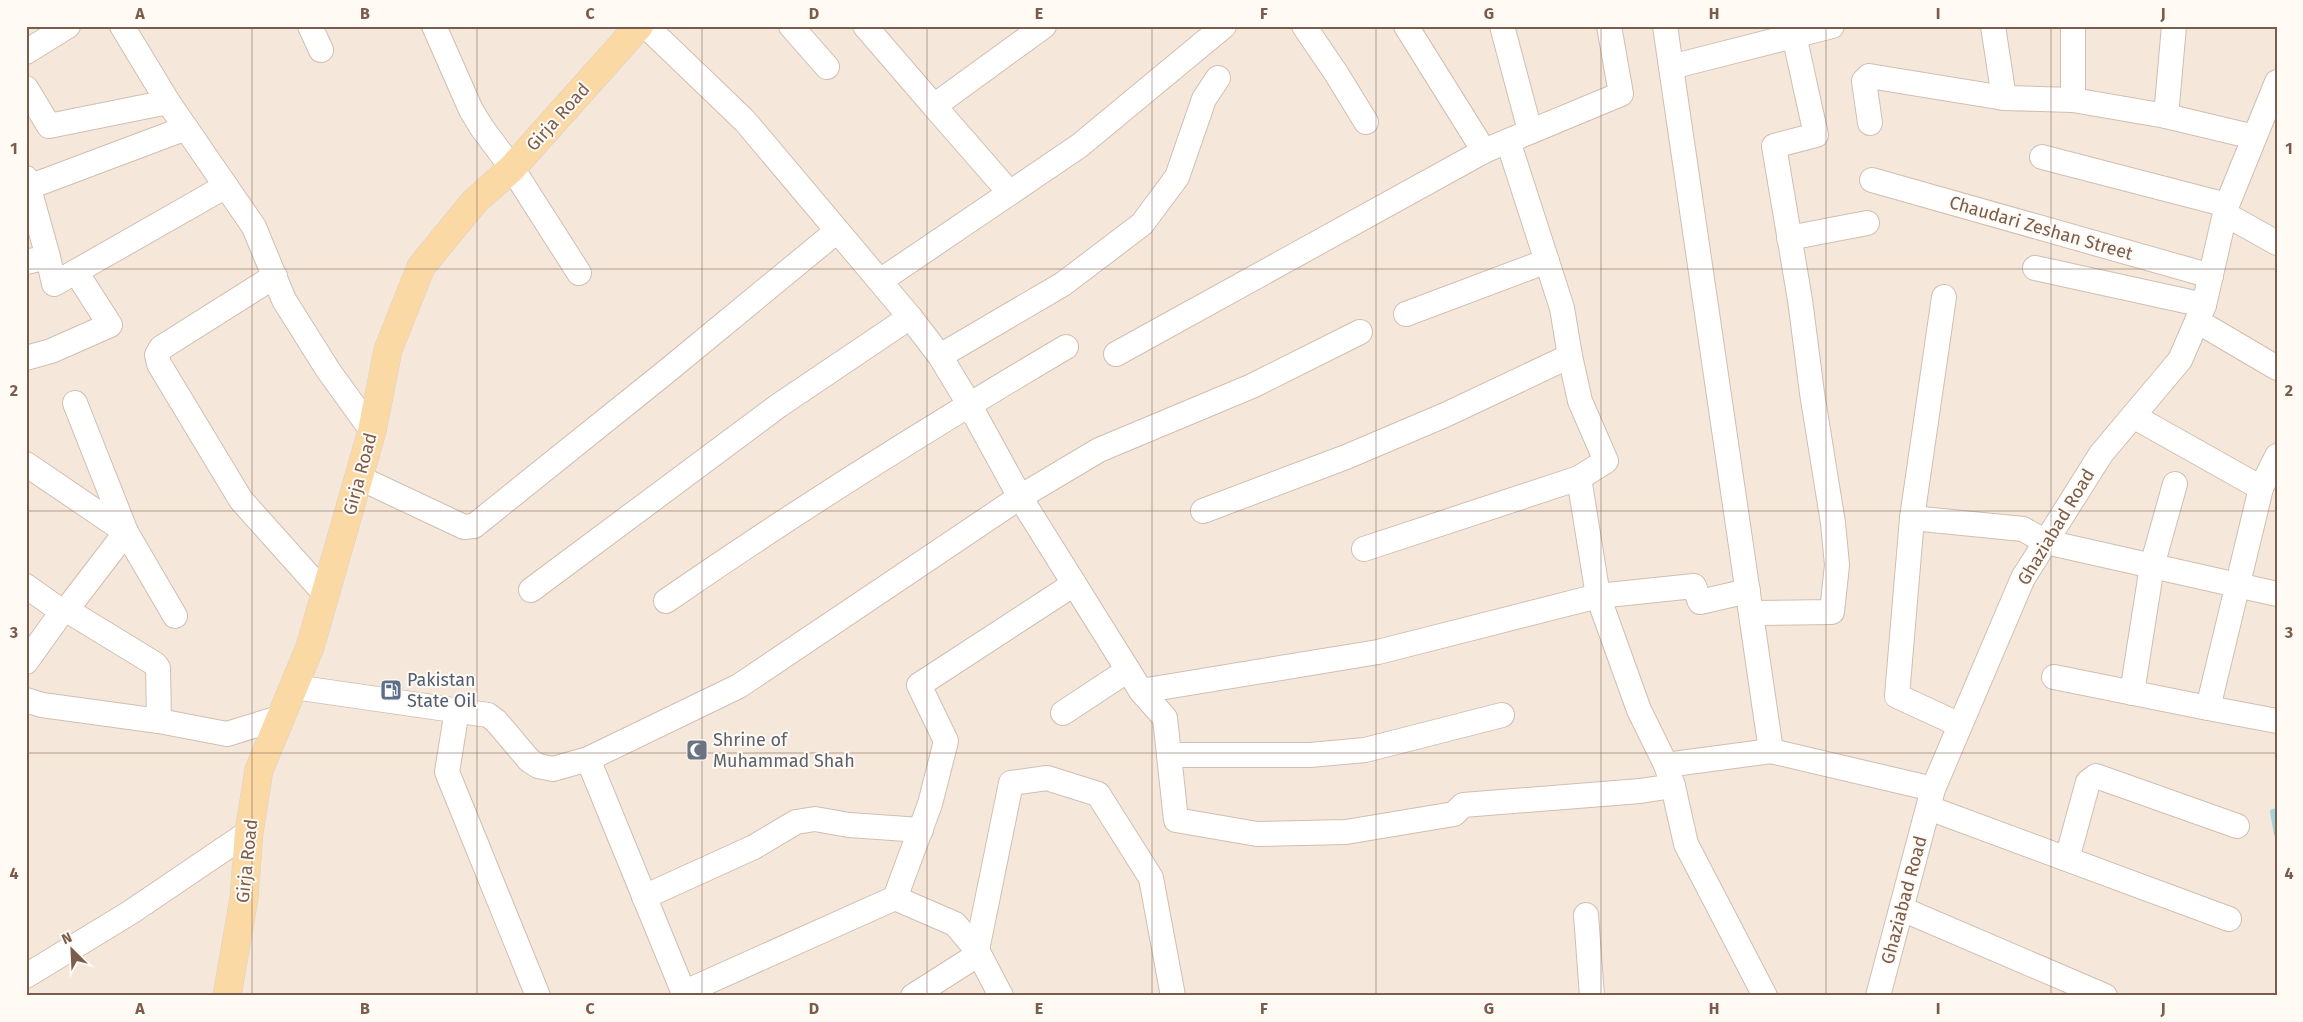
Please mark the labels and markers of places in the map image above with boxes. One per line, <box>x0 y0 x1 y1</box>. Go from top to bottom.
place label: Pakistan State Oil <box>407 669 477 712</box>
fuel station icon: Pakistan State Oil <box>379 678 403 702</box>
place label: Shrine of Muhammad Shah <box>713 729 855 772</box>
mosque icon: Shrine of Muhammad Shah <box>685 738 709 762</box>

